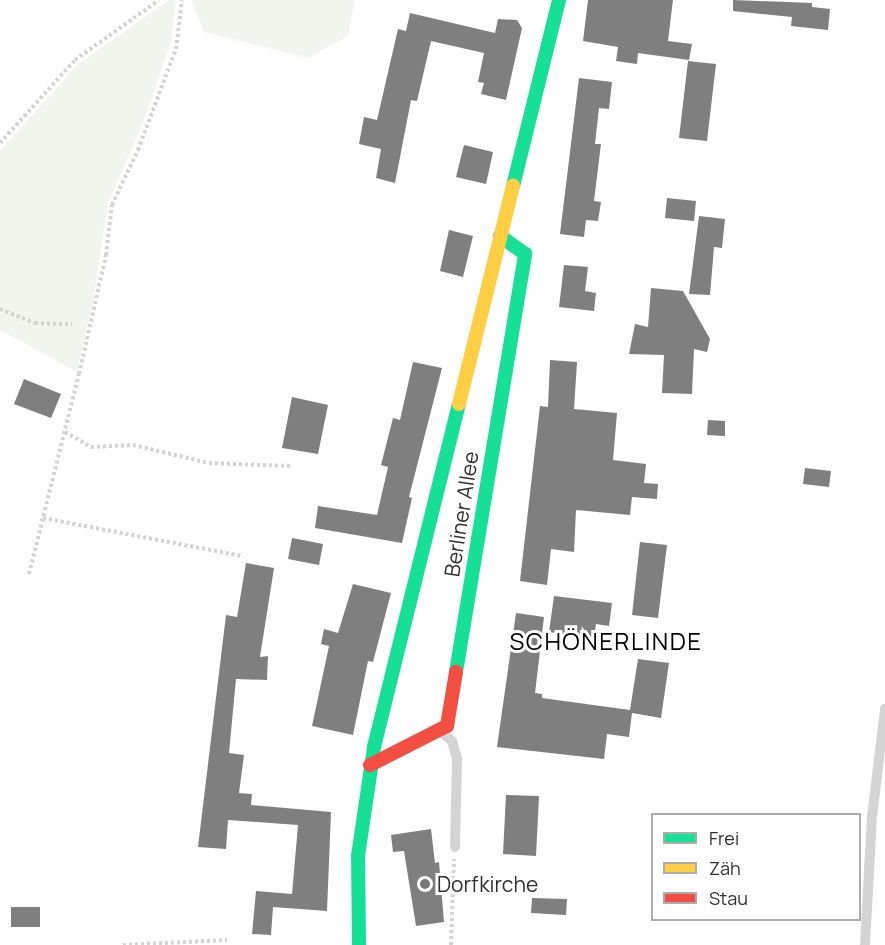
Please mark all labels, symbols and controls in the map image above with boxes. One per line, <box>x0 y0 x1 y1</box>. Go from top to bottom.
street label: Berliner Allee <box>439 449 483 579</box>
district label: SCHÖNERLINDE <box>509 627 703 655</box>
legend <box>651 813 861 921</box>
text: Frei <box>709 826 739 850</box>
text: Zäh <box>709 856 741 880</box>
place label: Dorfkirche <box>437 871 538 897</box>
marker: Dorfkirche <box>418 877 432 891</box>
text: Stau <box>709 886 748 910</box>

